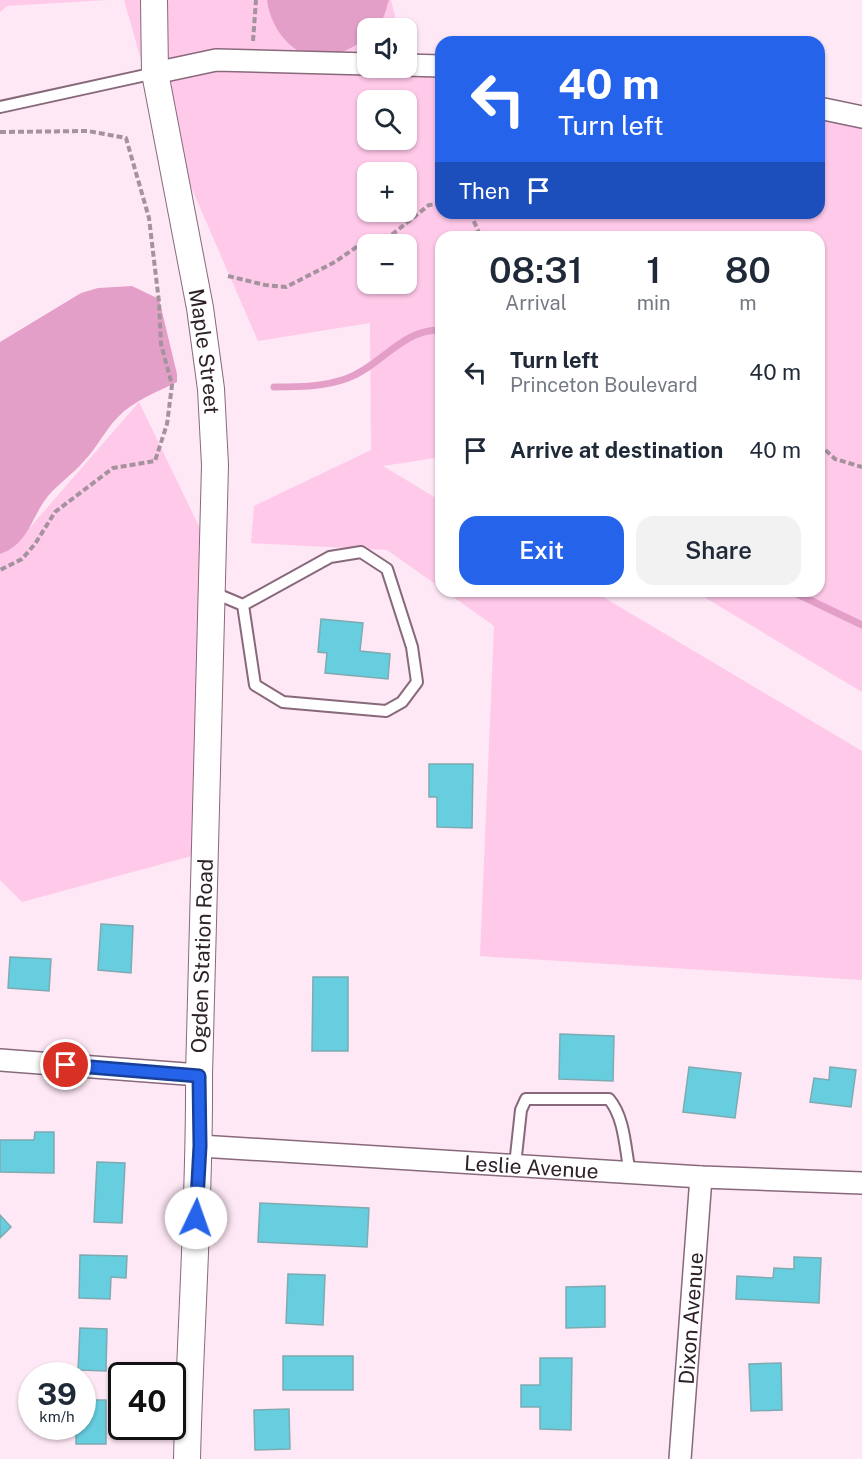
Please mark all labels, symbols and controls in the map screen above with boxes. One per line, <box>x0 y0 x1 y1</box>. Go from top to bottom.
map controls <box>357 18 417 294</box>
button: sound <box>357 18 417 78</box>
text: 40 m <box>558 59 660 108</box>
icon: left <box>459 60 537 138</box>
button: search <box>357 90 417 150</box>
text: Turn left <box>558 109 664 141</box>
button: + <box>357 162 417 222</box>
icon: arrive <box>522 174 555 207</box>
text: Then <box>459 178 510 204</box>
button: − <box>357 234 417 294</box>
text: 08:31 <box>489 249 583 291</box>
text: 1 <box>646 249 661 291</box>
text: 80 <box>725 249 771 291</box>
street label: Maple Street <box>184 286 225 415</box>
text: Arrival <box>505 291 567 315</box>
text: min <box>637 291 671 315</box>
text: m <box>739 291 756 315</box>
text: Turn left <box>510 347 599 373</box>
icon: left <box>459 356 492 389</box>
text: 40 m <box>749 359 801 385</box>
text: Princeton Boulevard <box>510 373 698 397</box>
icon: arrive <box>459 434 492 467</box>
text: Arrive at destination <box>510 437 723 463</box>
text: 40 m <box>749 437 801 463</box>
button: Exit <box>459 516 624 585</box>
button: Share <box>636 516 801 585</box>
street label: Ogden Station Road <box>186 858 218 1054</box>
pin <box>40 1039 91 1090</box>
icon: arrive <box>49 1048 82 1081</box>
street label: Leslie Avenue <box>463 1150 599 1183</box>
position arrow <box>164 1186 228 1250</box>
street label: Dixon Avenue <box>673 1251 708 1385</box>
speed limit sign: 40 <box>108 1362 186 1440</box>
text: 39 <box>37 1376 77 1412</box>
text: km/h <box>39 1408 75 1425</box>

